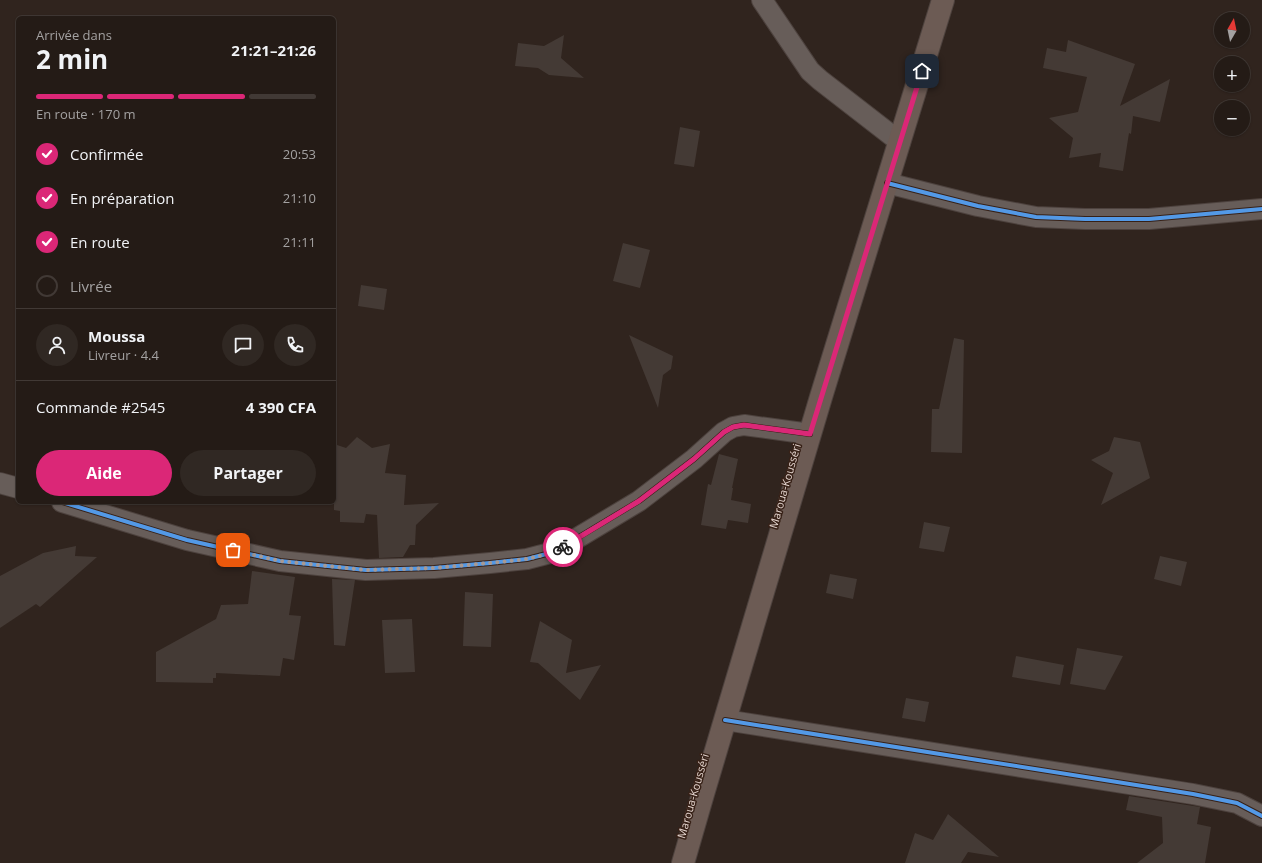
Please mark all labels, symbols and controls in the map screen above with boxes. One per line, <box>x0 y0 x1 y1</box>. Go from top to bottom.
north arrow <box>1214 12 1250 48</box>
map controls <box>1214 12 1250 136</box>
text: Arrivée dans <box>36 26 112 44</box>
text: 21:21–21:26 <box>231 40 316 60</box>
text: 2 min <box>36 41 108 77</box>
pin <box>905 54 939 88</box>
button: + <box>1214 56 1250 92</box>
icon: home <box>911 60 933 82</box>
button: − <box>1214 100 1250 136</box>
text: En route · 170 m <box>36 105 136 123</box>
icon: check <box>36 143 58 165</box>
text: Confirmée <box>70 144 143 164</box>
text: 20:53 <box>283 145 316 163</box>
icon: check <box>36 187 58 209</box>
text: En préparation <box>70 188 175 208</box>
text: 21:10 <box>283 189 316 207</box>
icon: check <box>36 231 58 253</box>
text: En route <box>70 232 130 252</box>
text: 21:11 <box>283 233 316 251</box>
text: Livrée <box>70 276 112 296</box>
button: person <box>36 324 78 366</box>
button: chat <box>222 324 264 366</box>
button: phone <box>274 324 316 366</box>
text: Moussa <box>88 326 145 346</box>
text: Livreur · 4.4 <box>88 346 159 364</box>
text: Commande #2545 <box>36 397 165 417</box>
text: 4 390 CFA <box>246 397 316 417</box>
street label: Maroua-Kousséri <box>765 442 804 530</box>
button: Aide <box>36 450 172 496</box>
button: Partager <box>180 450 316 496</box>
courier <box>543 527 583 567</box>
pin <box>216 533 250 567</box>
icon: bike <box>552 536 574 558</box>
icon: bag <box>222 539 244 561</box>
street label: Maroua-Kousséri <box>673 752 712 840</box>

